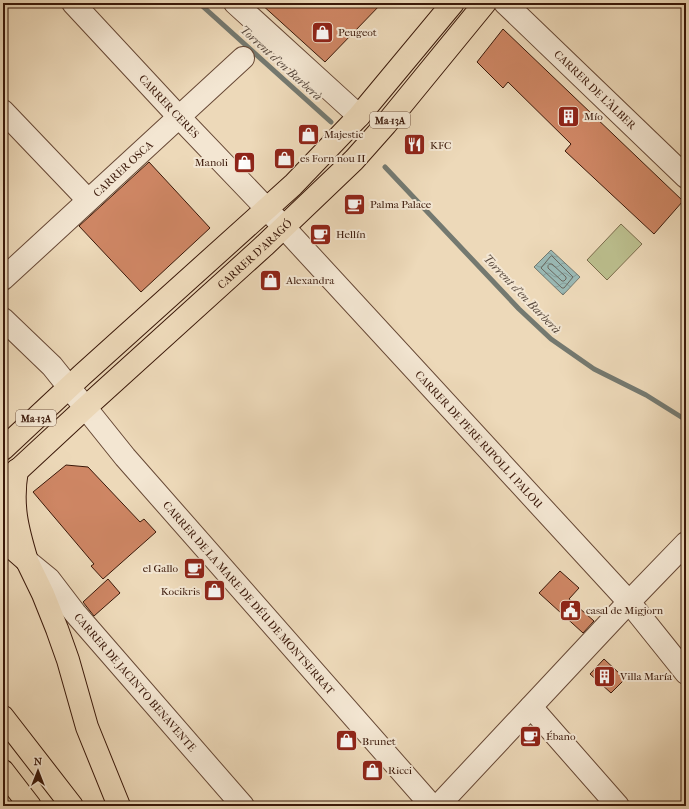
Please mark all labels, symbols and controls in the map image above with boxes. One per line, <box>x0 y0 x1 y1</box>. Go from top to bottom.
shop icon: Peugeot <box>310 19 336 45</box>
water label: Torrent d'en Barberà <box>237 23 325 103</box>
place label: Peugeot <box>338 26 377 39</box>
street label: CARRER DE L'ÀLBER <box>551 48 639 133</box>
street label: CARRER CERES <box>136 72 202 141</box>
building icon: Mío <box>556 103 582 129</box>
place label: Mío <box>584 110 603 123</box>
road number: Ma-13A <box>370 112 410 128</box>
shop icon: Majestic <box>295 121 321 147</box>
place label: Majestic <box>324 128 364 141</box>
restaurant icon: KFC <box>402 132 428 158</box>
street label: CARRER OSCA <box>91 138 156 200</box>
place label: KFC <box>430 139 451 152</box>
shop icon: es Forn nou II <box>271 145 297 171</box>
shop icon: Manoli <box>231 149 257 175</box>
place label: es Forn nou II <box>300 152 366 165</box>
place label: Manoli <box>195 156 229 169</box>
cafe icon: Palma Palace <box>341 191 367 217</box>
place label: Palma Palace <box>370 198 432 211</box>
street label: CARRER D'ARAGÓ <box>215 217 295 292</box>
cafe icon: Hellín <box>308 221 334 247</box>
place label: Hellín <box>336 228 366 241</box>
water label: Torrent d'en Barberà <box>480 251 564 337</box>
shop icon: Alexandra <box>257 267 283 293</box>
place label: Alexandra <box>285 274 335 287</box>
street label: CARRER DE PERE RIPOLL I PALOU <box>412 368 546 511</box>
road number: Ma-13A <box>16 410 56 426</box>
street label: CARRER DE LA MARE DE DÉU DE MONTSERRAT <box>160 499 337 698</box>
cafe icon: el Gallo <box>181 555 207 581</box>
place label: el Gallo <box>143 562 178 575</box>
shop icon: Kocikris <box>202 578 228 604</box>
place label: Kocikris <box>161 585 200 598</box>
public building icon: casal de Migjorn <box>557 597 583 623</box>
place label: casal de Migjorn <box>586 604 664 617</box>
street label: CARRER DE JACINTO BENAVENTE <box>71 611 199 755</box>
building icon: Villa María <box>591 663 617 689</box>
place label: Villa María <box>619 670 673 683</box>
cafe icon: Ébano <box>517 723 543 749</box>
shop icon: Brunet <box>334 728 360 754</box>
place label: Ébano <box>546 730 576 743</box>
place label: Brunet <box>362 735 396 748</box>
north arrow <box>18 751 58 791</box>
text: N <box>34 755 43 768</box>
shop icon: Ricci <box>359 757 385 783</box>
place label: Ricci <box>388 764 413 777</box>

